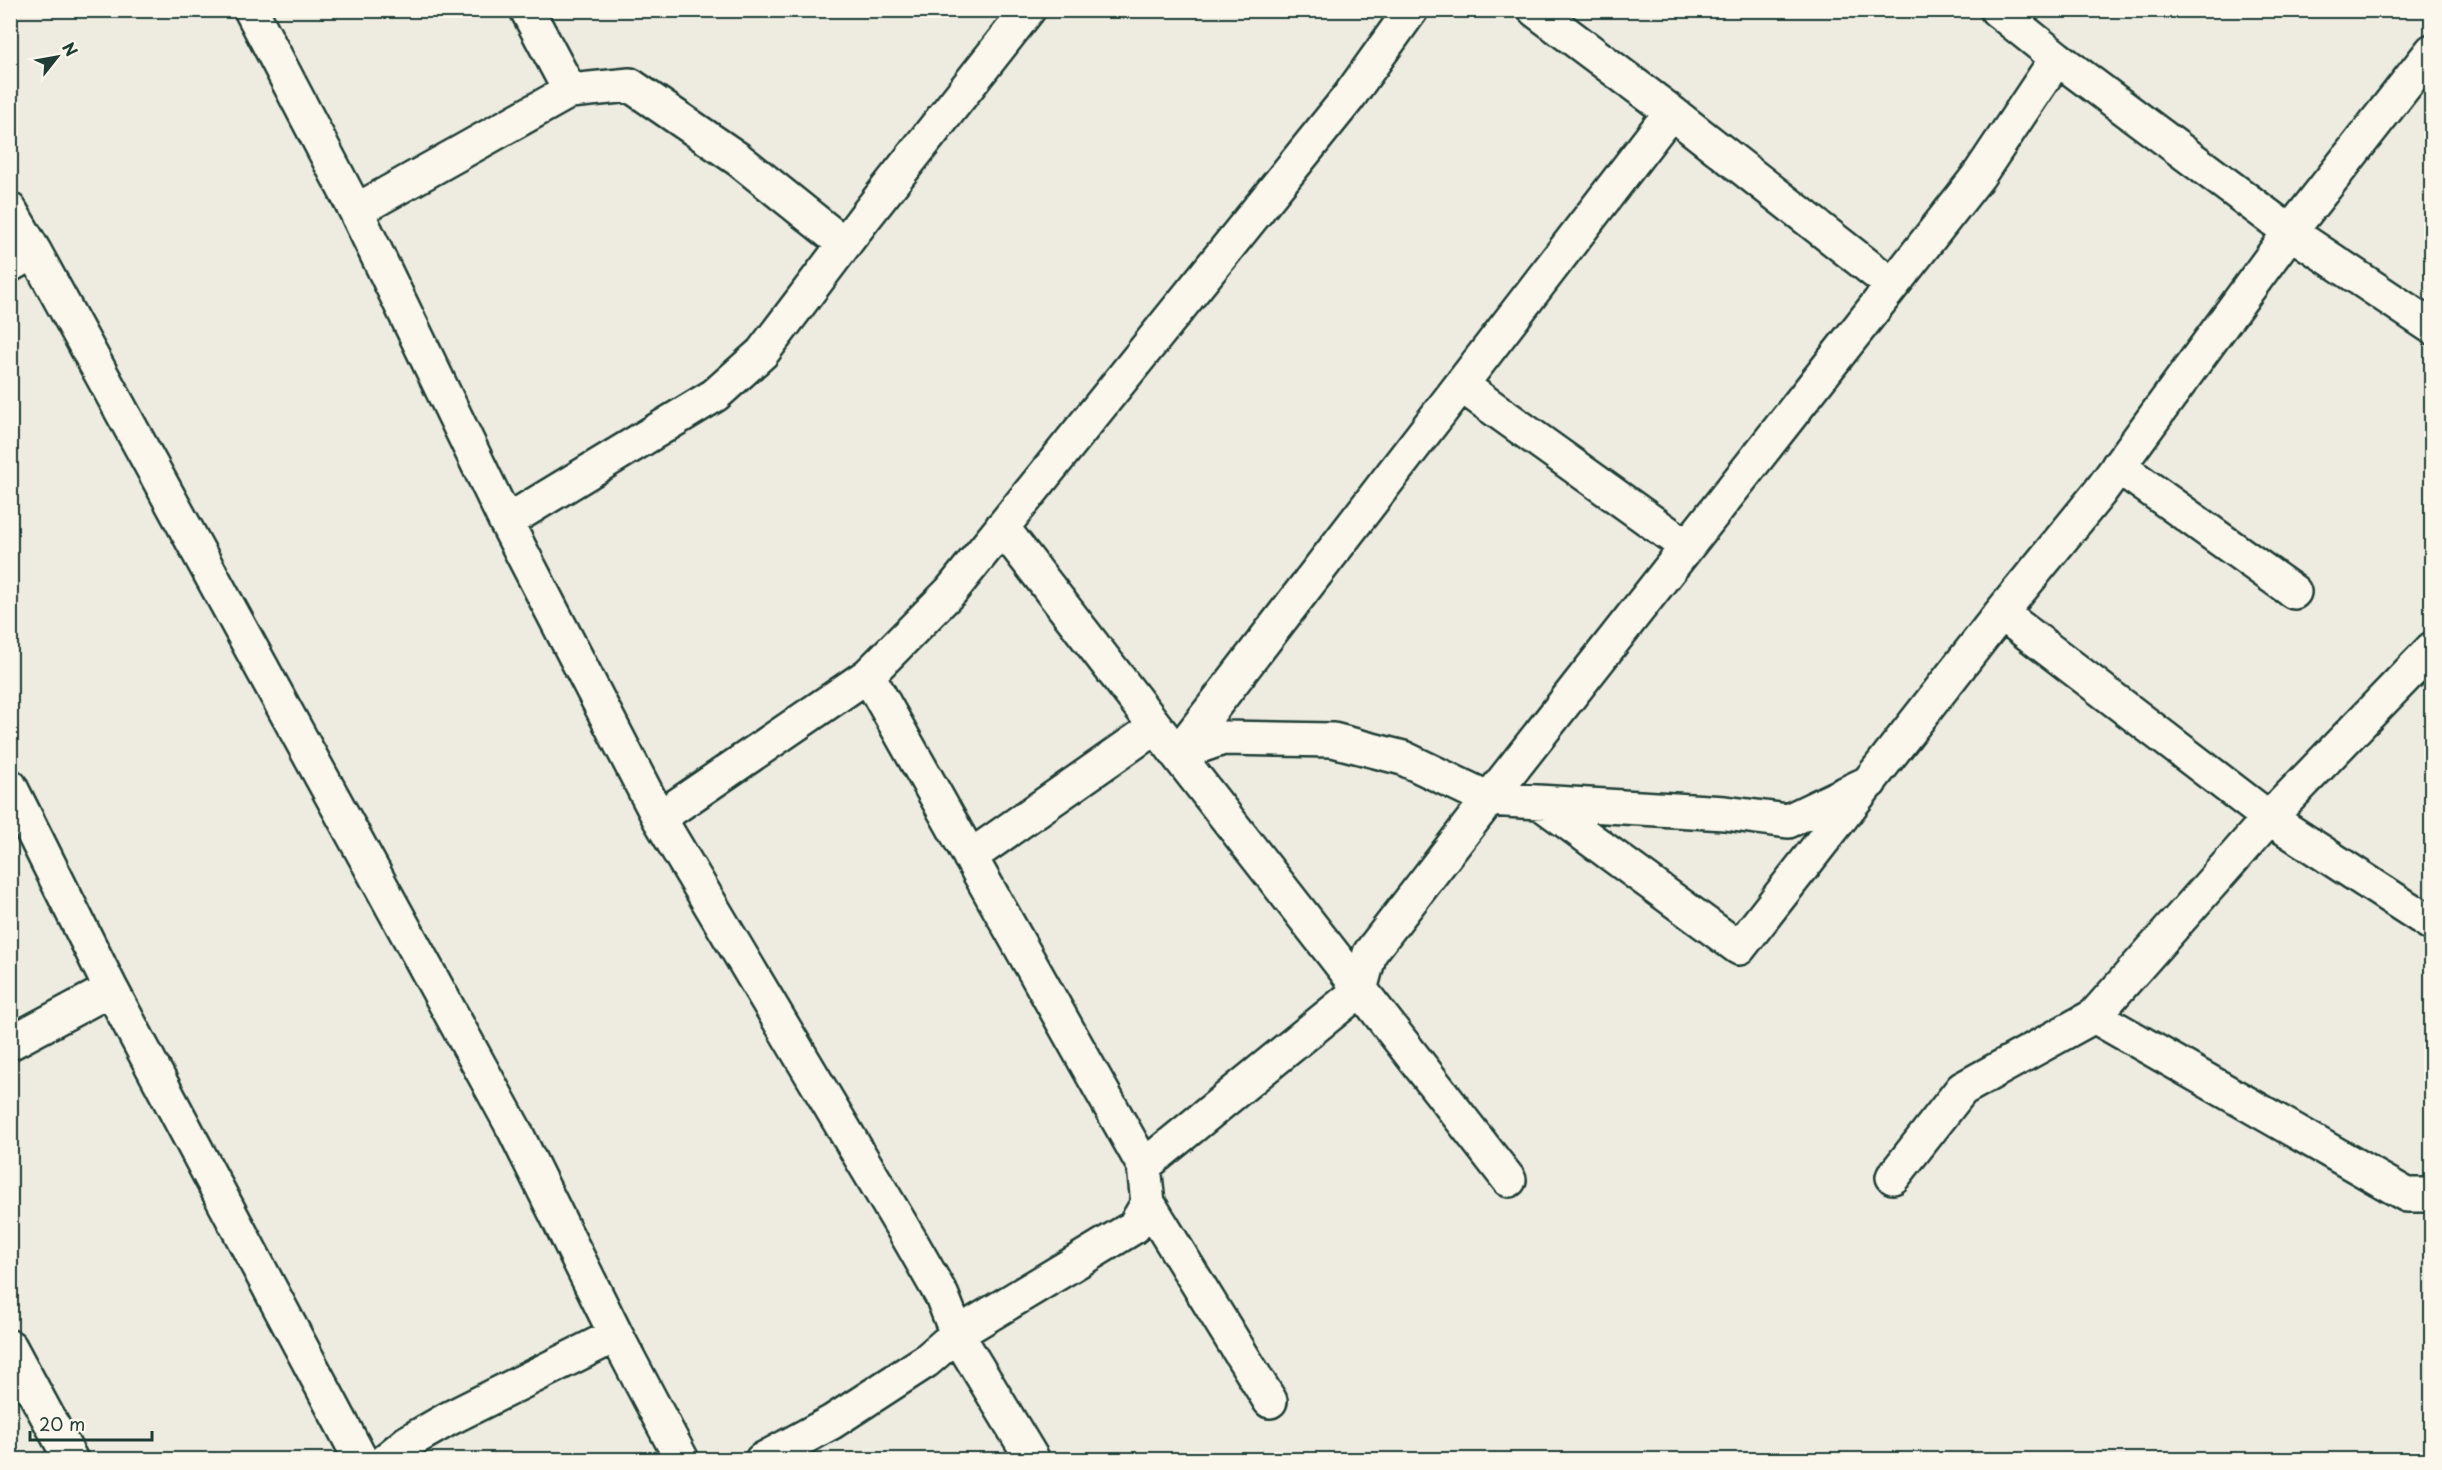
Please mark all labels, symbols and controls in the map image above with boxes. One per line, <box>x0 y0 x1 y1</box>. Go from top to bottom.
north arrow <box>27 27 87 87</box>
text: N <box>57 37 84 60</box>
scale bar <box>30 1404 152 1442</box>
text: 20 m <box>39 1410 85 1437</box>

